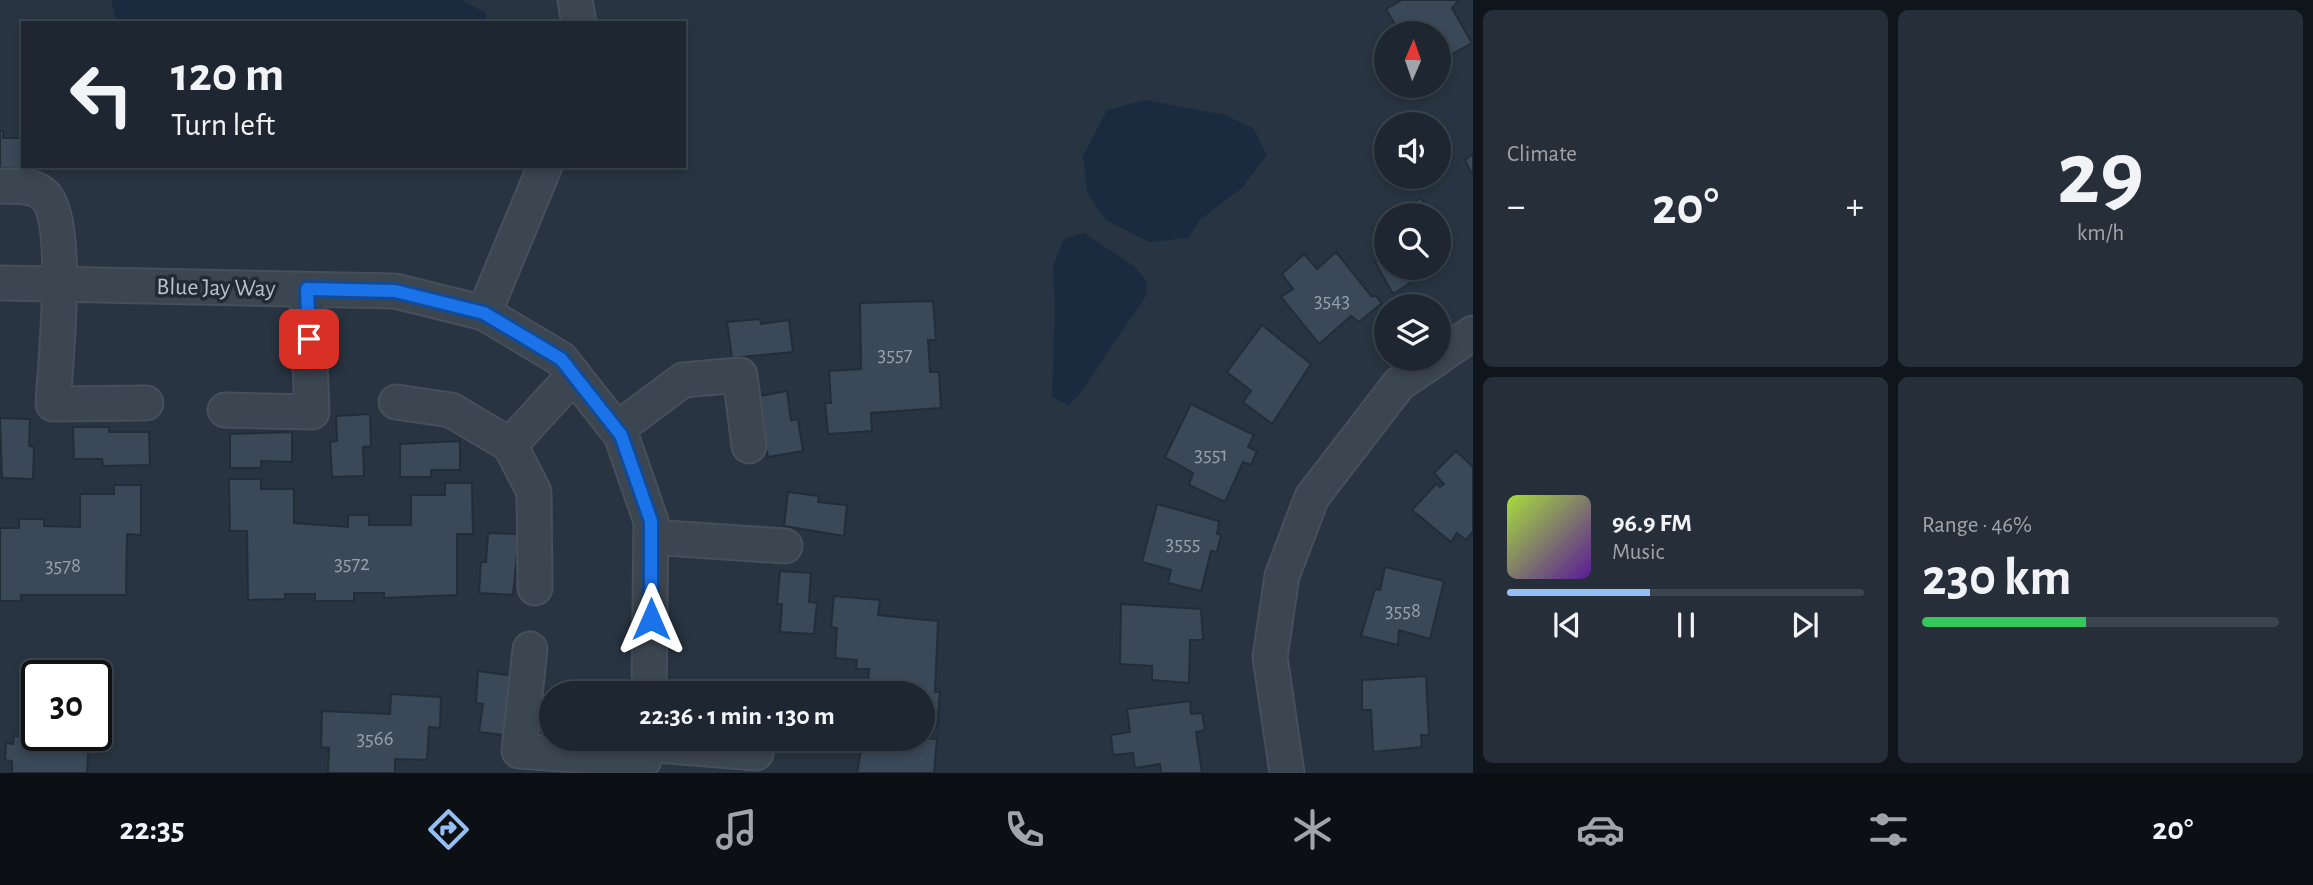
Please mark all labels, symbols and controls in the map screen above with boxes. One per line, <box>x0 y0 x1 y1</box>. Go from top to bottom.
north arrow <box>1374 21 1451 98</box>
map controls <box>1374 21 1451 371</box>
icon: left <box>56 49 147 140</box>
text: 120 m <box>171 51 284 100</box>
text: Turn left <box>171 109 275 141</box>
button: sound <box>1374 112 1451 189</box>
text: 29 <box>2057 129 2144 220</box>
text: Climate <box>1507 143 1577 166</box>
text: 20° <box>1652 181 1719 233</box>
text: − <box>1507 188 1525 226</box>
text: + <box>1846 188 1864 226</box>
button: search <box>1374 203 1451 280</box>
text: km/h <box>2077 222 2124 245</box>
street label: Blue Jay Way <box>156 275 276 301</box>
house number: 3543 <box>1314 290 1350 311</box>
button: layers <box>1374 294 1451 371</box>
pin <box>279 309 339 369</box>
icon: arrive <box>290 320 328 358</box>
house number: 3557 <box>878 344 913 365</box>
house number: 3551 <box>1194 444 1228 465</box>
text: 96.9 FM <box>1612 510 1692 536</box>
text: Range · 46% <box>1922 514 2032 537</box>
house number: 3555 <box>1166 533 1201 554</box>
text: Music <box>1612 541 1664 564</box>
text: 230 km <box>1922 552 2072 604</box>
house number: 3572 <box>334 553 370 574</box>
house number: 3578 <box>45 555 81 576</box>
position arrow <box>614 582 688 656</box>
house number: 3558 <box>1385 600 1421 621</box>
icon: previous <box>1548 606 1586 644</box>
icon: pause <box>1667 606 1705 644</box>
icon: next <box>1786 606 1824 644</box>
speed limit sign: 30 <box>21 660 112 751</box>
text: 22:36 · 1 min · 130 m <box>639 703 835 729</box>
house number: 3566 <box>356 728 394 749</box>
icon: directions <box>424 805 473 854</box>
icon: music <box>712 805 761 854</box>
icon: phone <box>1000 805 1049 854</box>
icon: climate <box>1288 805 1337 854</box>
icon: car <box>1576 805 1625 854</box>
icon: filters <box>1864 805 1913 854</box>
text: 22:35 <box>120 813 185 845</box>
text: 20° <box>2152 813 2193 845</box>

